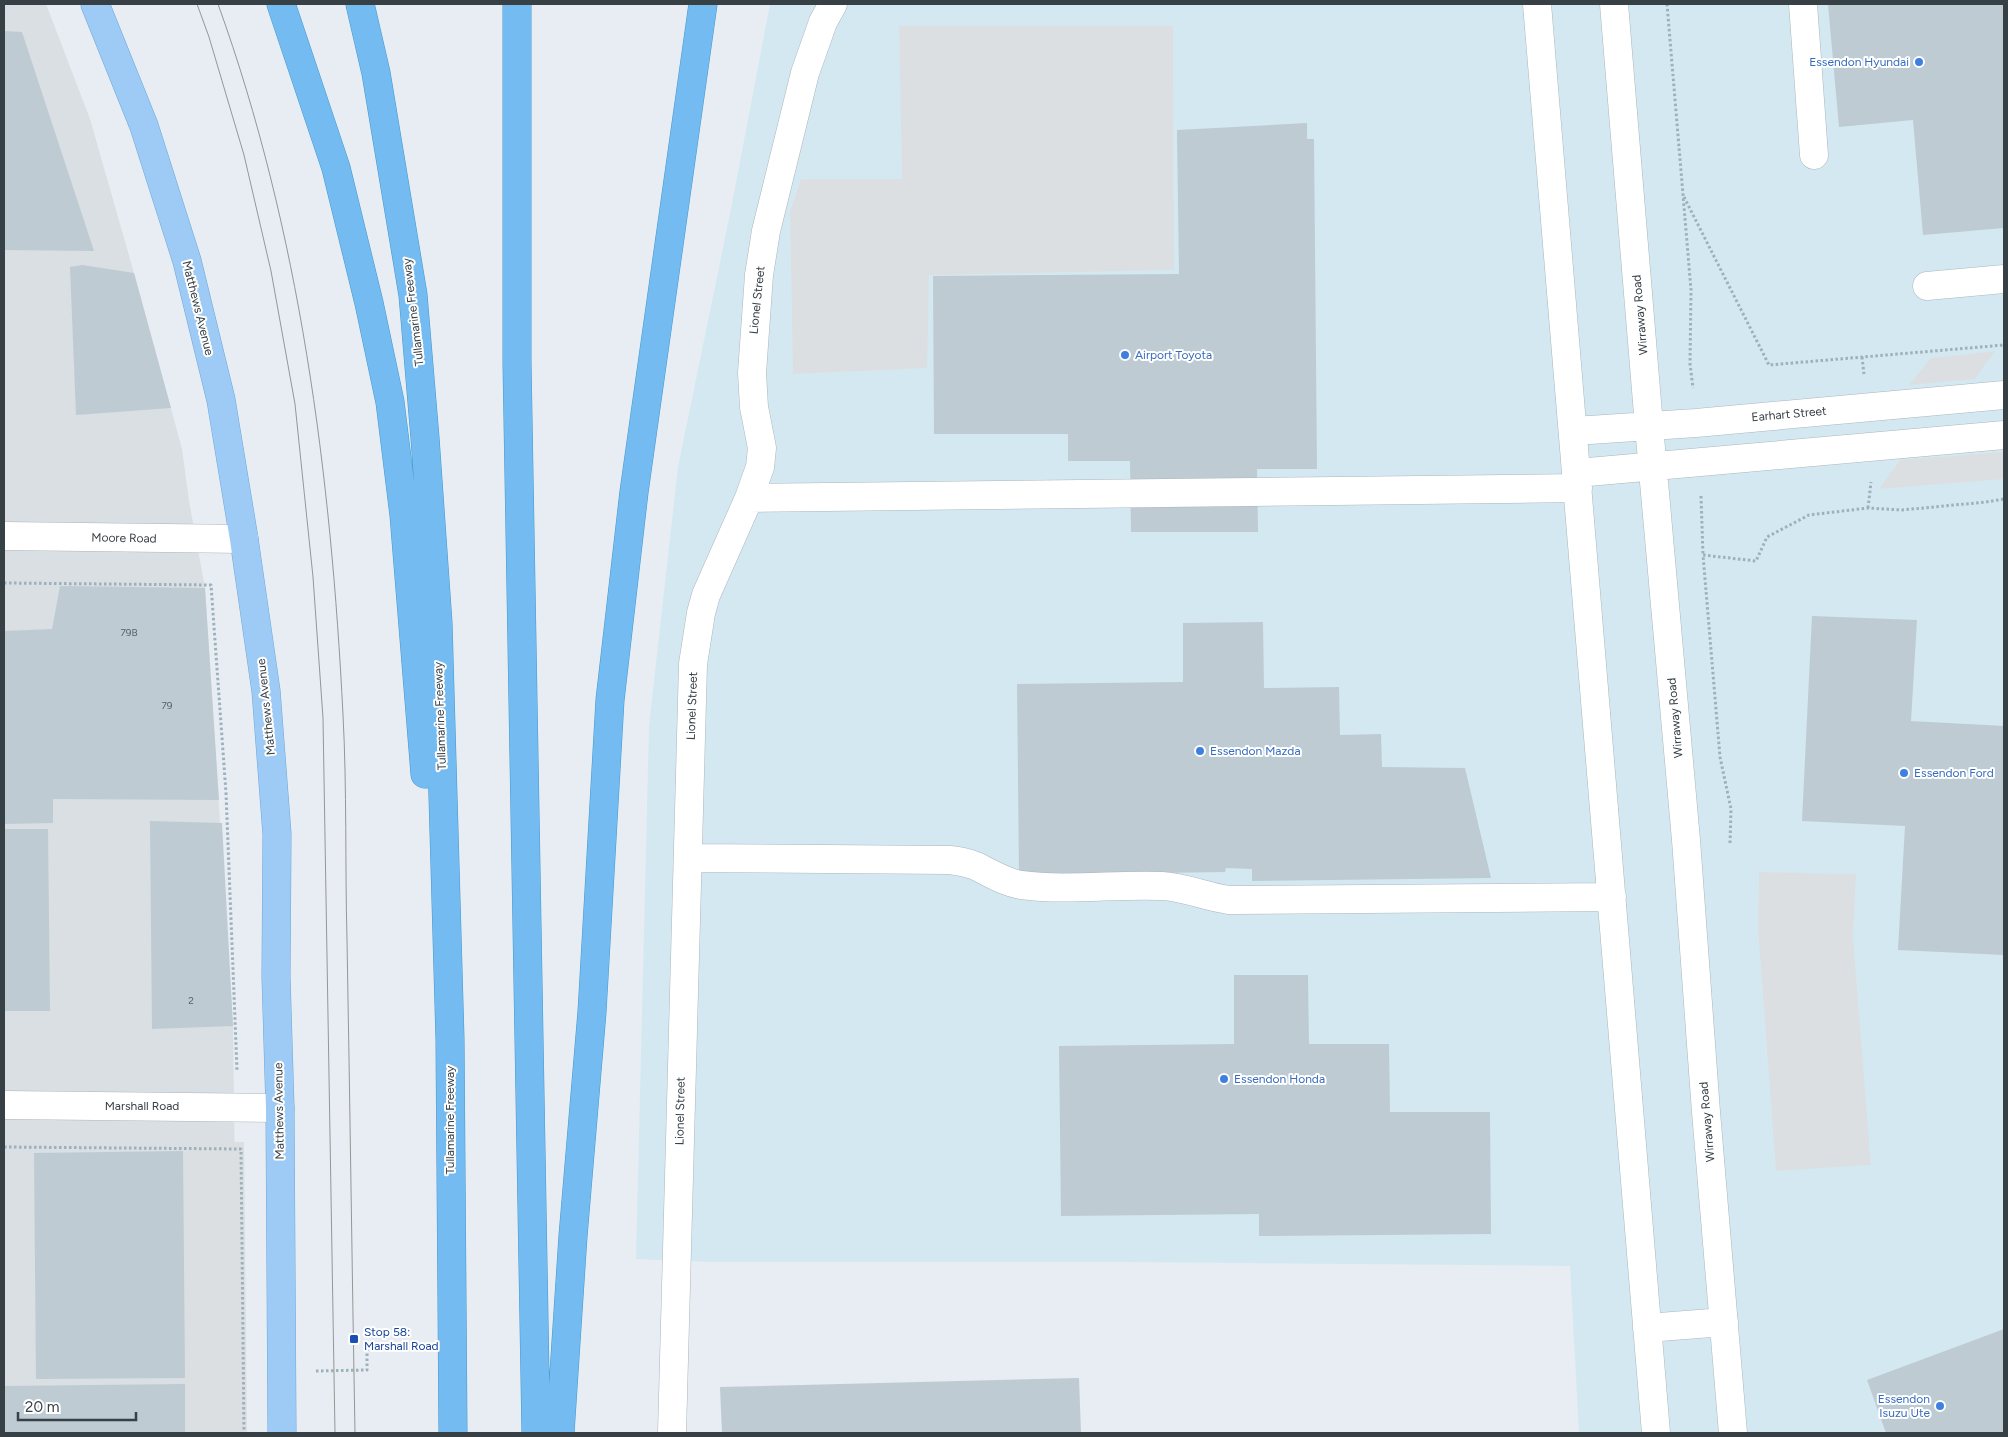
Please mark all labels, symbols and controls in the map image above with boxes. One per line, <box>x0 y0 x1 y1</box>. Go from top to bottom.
place label: Essendon Hyundai <box>1809 55 1909 69</box>
marker: Essendon Hyundai <box>1913 56 1925 68</box>
street label: Tullamarine Freeway <box>399 257 427 367</box>
street label: Matthews Avenue <box>179 259 217 357</box>
street label: Lionel Street <box>746 265 768 335</box>
street label: Wirraway Road <box>1630 274 1650 356</box>
place label: Airport Toyota <box>1135 348 1212 362</box>
marker: Airport Toyota <box>1119 349 1131 361</box>
street label: Earhart Street <box>1751 404 1828 424</box>
street label: Moore Road <box>91 530 157 546</box>
house number: 79B <box>120 626 138 639</box>
street label: Matthews Avenue <box>254 658 278 756</box>
street label: Tullamarine Freeway <box>431 661 449 770</box>
street label: Lionel Street <box>684 671 700 740</box>
street label: Wirraway Road <box>1665 677 1685 759</box>
house number: 79 <box>161 699 173 712</box>
place label: Essendon Mazda <box>1210 744 1301 758</box>
marker: Essendon Mazda <box>1194 745 1206 757</box>
place label: Essendon Ford <box>1914 766 1994 780</box>
marker: Essendon Ford <box>1898 767 1910 779</box>
house number: 2 <box>188 994 194 1007</box>
street label: Matthews Avenue <box>271 1062 287 1160</box>
street label: Tullamarine Freeway <box>443 1065 457 1174</box>
place label: Essendon Honda <box>1234 1072 1325 1086</box>
marker: Essendon Honda <box>1218 1073 1230 1085</box>
street label: Lionel Street <box>672 1076 688 1145</box>
street label: Wirraway Road <box>1697 1081 1717 1163</box>
street label: Marshall Road <box>105 1099 179 1113</box>
place label: Stop 58: Marshall Road <box>364 1325 439 1353</box>
marker: Stop 58: Marshall Road <box>348 1333 360 1345</box>
scale bar <box>18 1390 135 1422</box>
place label: Essendon Isuzu Ute <box>1878 1392 1930 1420</box>
text: 20 m <box>25 1398 59 1416</box>
marker: Essendon Isuzu Ute <box>1934 1400 1946 1412</box>

